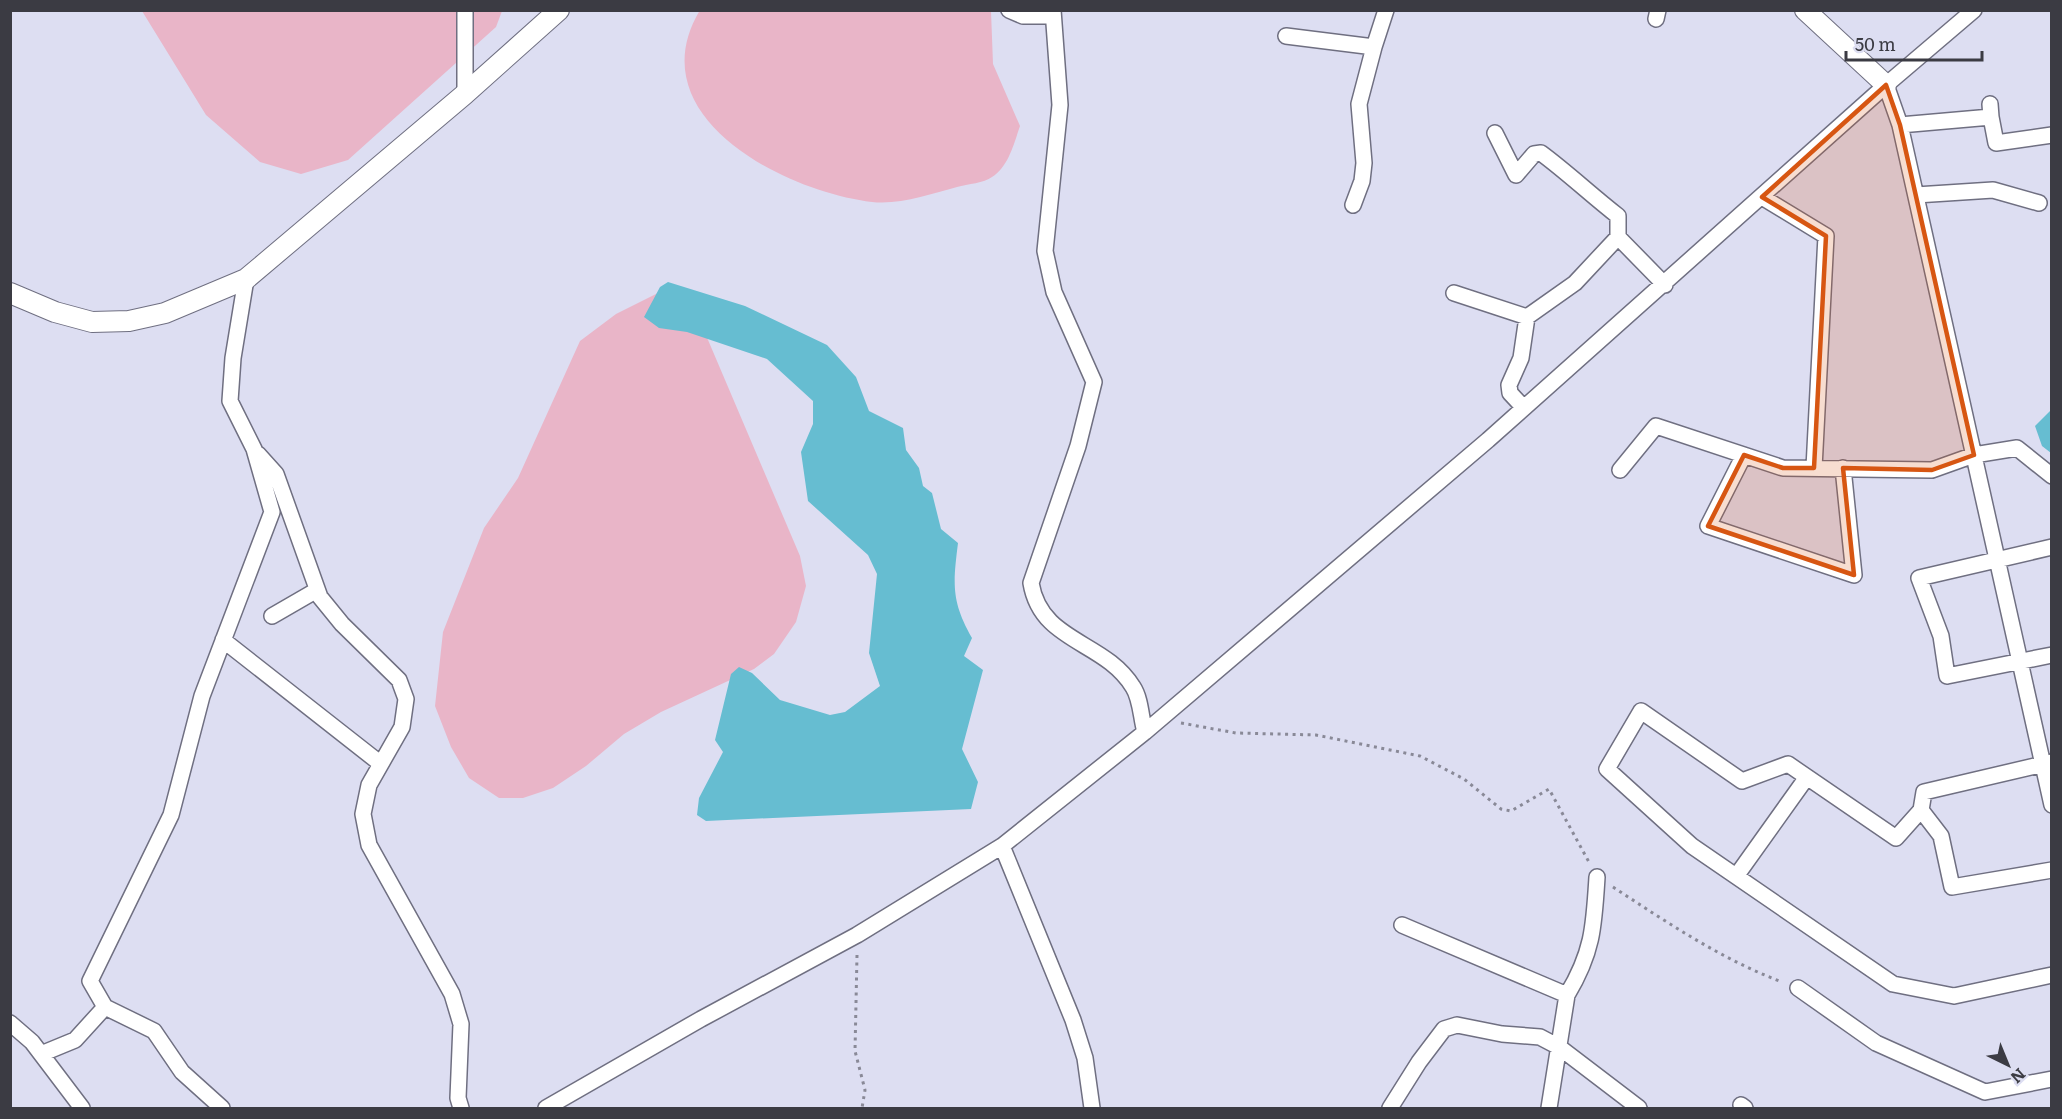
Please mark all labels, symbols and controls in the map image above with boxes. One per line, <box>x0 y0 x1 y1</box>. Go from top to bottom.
scale bar <box>1846 24 1982 62</box>
text: 50 m <box>1855 30 1896 57</box>
north arrow <box>1978 1035 2038 1095</box>
text: N <box>2006 1063 2032 1090</box>

